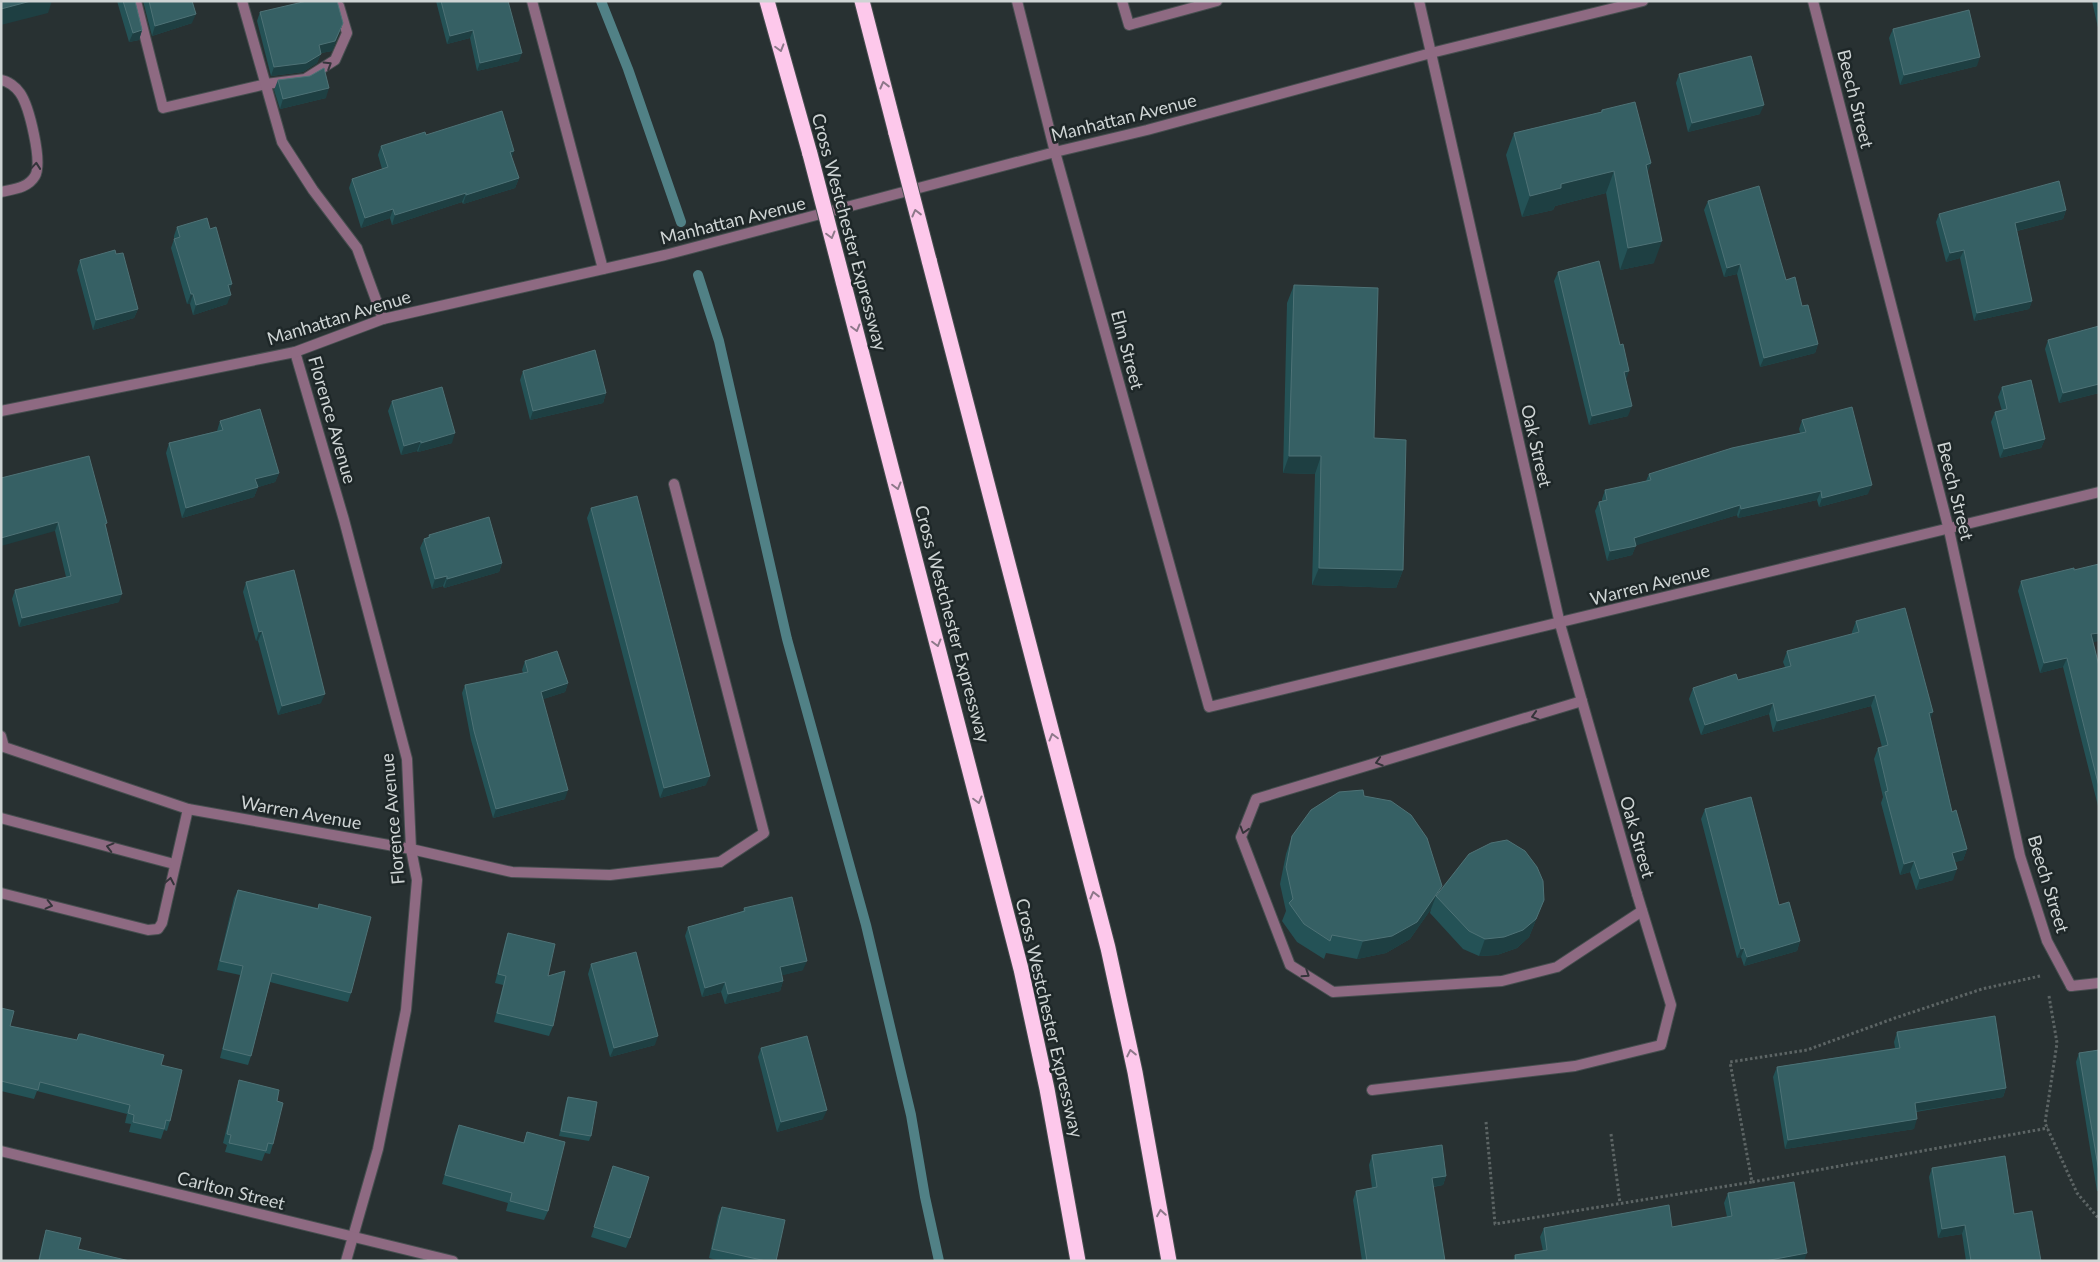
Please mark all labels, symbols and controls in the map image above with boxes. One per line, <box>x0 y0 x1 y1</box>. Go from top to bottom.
one-way arrow <box>774 44 785 53</box>
street label: Beech Street <box>1833 47 1879 151</box>
one-way arrow <box>322 62 331 71</box>
one-way arrow <box>879 81 890 90</box>
street label: Manhattan Avenue <box>1049 88 1199 146</box>
street label: Cross Westchester Expressway <box>808 111 892 354</box>
one-way arrow <box>31 162 42 170</box>
street label: Manhattan Avenue <box>658 191 808 249</box>
one-way arrow <box>912 209 922 217</box>
one-way arrow <box>826 231 836 239</box>
street label: Manhattan Avenue <box>264 285 413 349</box>
street label: Elm Street <box>1107 308 1149 392</box>
one-way arrow <box>850 324 861 333</box>
street label: Florence Avenue <box>304 353 362 486</box>
street label: Oak Street <box>1517 402 1557 490</box>
street label: Beech Street <box>1933 439 1979 543</box>
one-way arrow <box>891 481 901 489</box>
street label: Cross Westchester Expressway <box>911 503 995 746</box>
street label: Warren Avenue <box>1588 559 1712 610</box>
one-way arrow <box>932 638 942 647</box>
one-way arrow <box>1532 710 1540 720</box>
one-way arrow <box>1048 733 1059 742</box>
street label: Florence Avenue <box>375 753 409 886</box>
one-way arrow <box>1376 756 1384 766</box>
street label: Warren Avenue <box>239 791 363 833</box>
street label: Oak Street <box>1616 793 1660 881</box>
one-way arrow <box>972 796 983 805</box>
one-way arrow <box>1240 825 1250 834</box>
street label: Beech Street <box>2024 832 2074 936</box>
one-way arrow <box>105 842 114 853</box>
one-way arrow <box>165 877 175 886</box>
one-way arrow <box>1089 890 1100 899</box>
street label: Cross Westchester Expressway <box>1012 896 1088 1140</box>
one-way arrow <box>44 899 53 910</box>
one-way arrow <box>1300 968 1309 978</box>
one-way arrow <box>1126 1049 1137 1057</box>
street label: Carlton Street <box>175 1166 288 1214</box>
one-way arrow <box>1157 1208 1167 1217</box>

